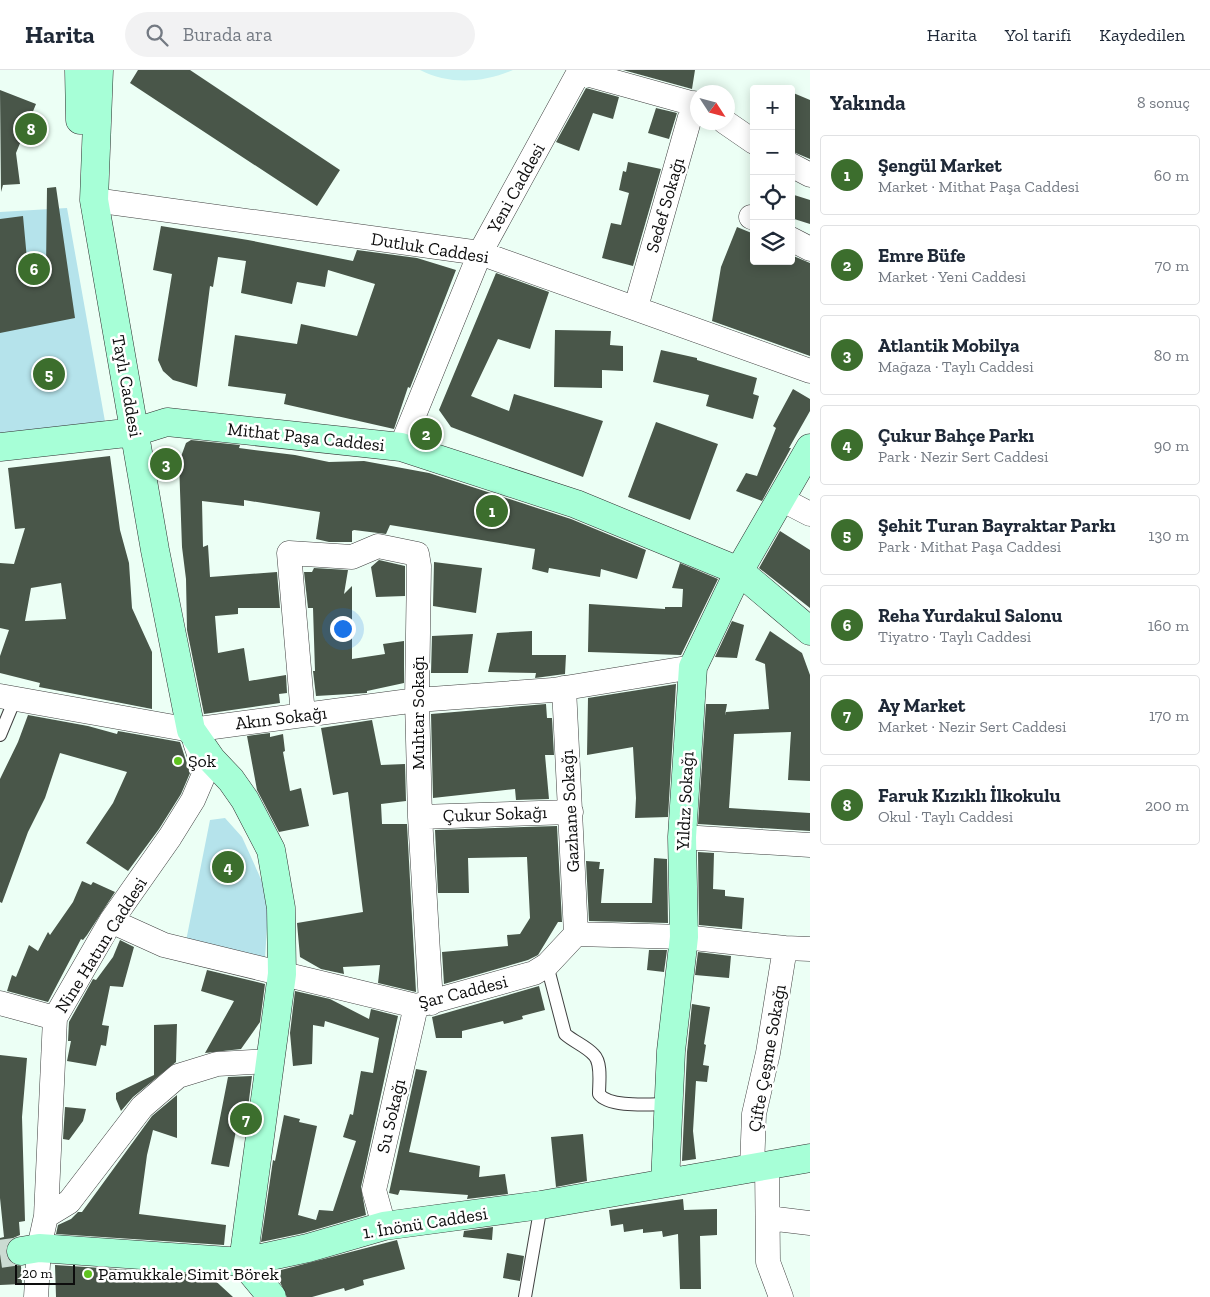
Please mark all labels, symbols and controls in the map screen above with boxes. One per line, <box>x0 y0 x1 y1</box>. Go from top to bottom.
search box <box>125 12 475 57</box>
text: Harita <box>25 20 95 49</box>
icon: search <box>143 21 171 49</box>
text: Burada ara <box>183 23 272 46</box>
text: Harita <box>927 24 977 46</box>
text: Yol tarifi <box>1005 24 1071 46</box>
text: Kaydedilen <box>1099 24 1185 46</box>
north arrow <box>690 85 735 130</box>
map controls <box>750 85 795 265</box>
button: + <box>750 85 795 130</box>
text: Yakında <box>830 90 906 115</box>
text: 8 sonuç <box>1137 93 1190 112</box>
pin: 8 <box>15 110 47 148</box>
button: − <box>750 130 795 175</box>
street label: Yeni Caddesi <box>482 139 550 238</box>
text: Şengül Market <box>878 154 1002 177</box>
street label: Sedef Sokağı <box>641 155 689 255</box>
text: 1 <box>844 166 850 185</box>
text: 60 m <box>1154 166 1189 185</box>
button: locate <box>750 175 795 220</box>
text: Market · Mithat Paşa Caddesi <box>878 177 1079 196</box>
button: layers <box>750 220 795 265</box>
street label: Dutluk Caddesi <box>369 228 491 268</box>
text: Emre Büfe <box>878 244 966 267</box>
pin: 6 <box>18 250 50 288</box>
text: 2 <box>843 256 851 275</box>
text: 70 m <box>1155 256 1189 275</box>
text: Market · Yeni Caddesi <box>878 267 1026 286</box>
street label: Taylı Caddesi <box>107 333 147 439</box>
text: Atlantik Mobilya <box>878 334 1020 357</box>
text: 3 <box>843 346 851 365</box>
text: 80 m <box>1154 346 1189 365</box>
pin: 5 <box>33 355 65 393</box>
text: Mağaza · Taylı Caddesi <box>878 357 1034 376</box>
pin: 2 <box>410 415 442 453</box>
street label: Mithat Paşa Caddesi <box>226 418 386 456</box>
text: Çukur Bahçe Parkı <box>878 424 1034 447</box>
text: 4 <box>842 436 852 455</box>
text: 90 m <box>1154 436 1189 455</box>
pin: 3 <box>150 445 182 483</box>
text: Park · Nezir Sert Caddesi <box>878 447 1048 466</box>
pin: 1 <box>476 492 508 530</box>
text: Şehit Turan Bayraktar Parkı <box>878 514 1116 537</box>
text: 5 <box>843 526 851 545</box>
text: 130 m <box>1148 526 1189 545</box>
text: Park · Mithat Paşa Caddesi <box>878 537 1061 556</box>
text: Reha Yurdakul Salonu <box>878 604 1062 627</box>
your location <box>330 616 356 642</box>
text: 6 <box>843 616 851 635</box>
text: 160 m <box>1148 616 1189 635</box>
text: Tiyatro · Taylı Caddesi <box>878 627 1031 646</box>
street label: Muhtar Sokağı <box>407 656 429 770</box>
text: Ay Market <box>878 694 965 717</box>
street label: Akın Sokağı <box>234 701 328 735</box>
text: 7 <box>843 706 851 725</box>
text: 170 m <box>1149 706 1189 725</box>
text: Market · Nezir Sert Caddesi <box>878 717 1067 736</box>
street label: Gazhane Sokağı <box>556 749 584 873</box>
place label: Şok <box>188 750 217 772</box>
street label: Yıldız Sokağı <box>671 751 699 852</box>
marker: Şok <box>172 755 184 767</box>
text: Faruk Kızıklı İlkokulu <box>878 784 1061 807</box>
text: 8 <box>843 796 851 815</box>
text: 200 m <box>1145 796 1189 815</box>
street label: Çukur Sokağı <box>442 801 548 827</box>
text: Okul · Taylı Caddesi <box>878 807 1013 826</box>
pin: 4 <box>212 848 244 886</box>
street label: Nine Hatun Caddesi <box>50 873 152 1017</box>
street label: Şar Caddesi <box>416 970 510 1014</box>
street label: Çifte Çeşme Sokağı <box>743 982 791 1134</box>
street label: Su Sokağı <box>372 1077 410 1155</box>
pin: 7 <box>230 1100 262 1138</box>
street label: 1. İnönü Caddesi <box>361 1202 489 1244</box>
scale bar <box>15 1262 75 1285</box>
place label: Pamukkale Simit Börek <box>98 1263 279 1285</box>
text: 20 m <box>22 1265 53 1282</box>
marker: Pamukkale Simit Börek <box>82 1268 94 1280</box>

